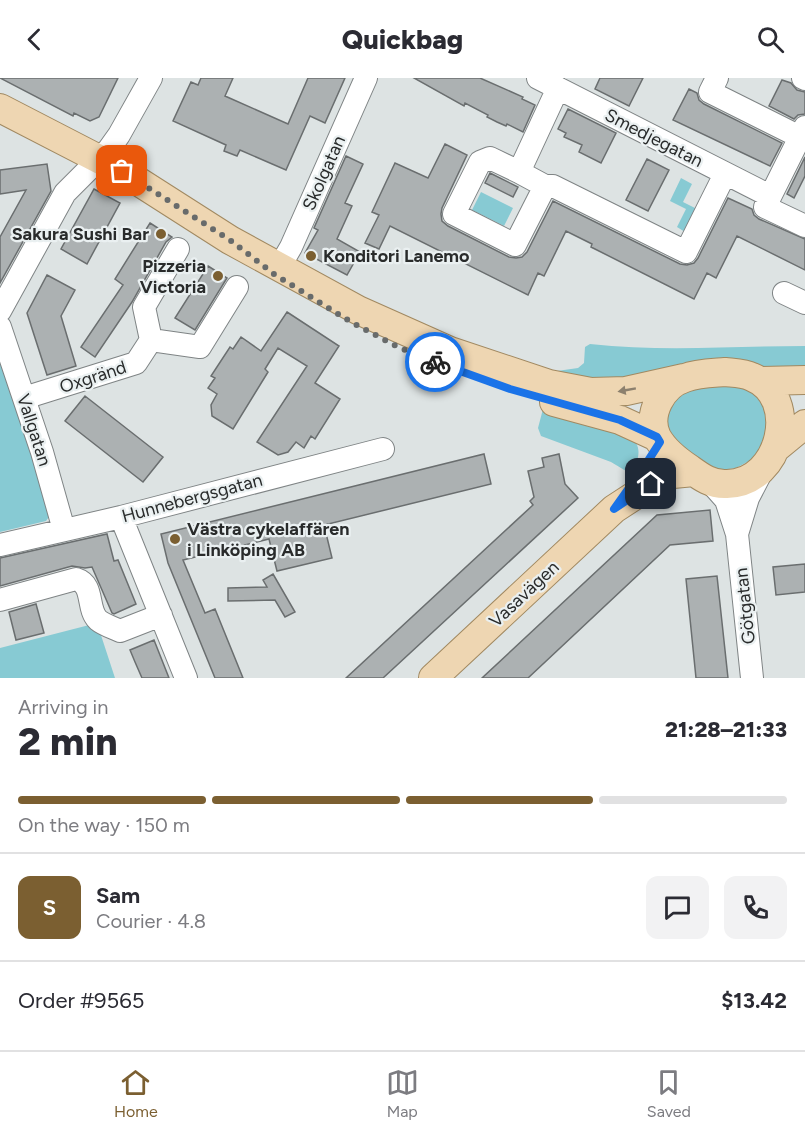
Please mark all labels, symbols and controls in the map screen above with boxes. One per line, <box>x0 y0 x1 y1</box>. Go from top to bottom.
icon: back <box>18 23 51 56</box>
text: Quickbag <box>342 23 463 56</box>
icon: search <box>754 23 787 56</box>
street label: Smedjegatan <box>601 104 707 172</box>
street label: Skolgatan <box>298 132 350 214</box>
pin <box>96 145 147 196</box>
icon: bag <box>105 154 138 187</box>
place label: Sakura Sushi Bar <box>12 223 149 245</box>
marker: Sakura Sushi Bar <box>154 227 168 241</box>
place label: Konditori Lanemo <box>323 245 470 267</box>
marker: Konditori Lanemo <box>304 249 318 263</box>
place label: Pizzeria Victoria <box>140 255 206 298</box>
marker: Pizzeria Victoria <box>211 269 225 283</box>
courier <box>405 332 465 392</box>
icon: bike <box>419 346 452 379</box>
street label: Oxgränd <box>57 356 129 398</box>
one-way arrow <box>617 386 636 395</box>
street label: Vallgatan <box>12 391 56 469</box>
pin <box>625 458 676 509</box>
icon: home <box>634 467 667 500</box>
street label: Hunnebergsgatan <box>119 469 265 527</box>
place label: Västra cykelaffären i Linköping AB <box>187 518 350 561</box>
marker: Västra cykelaffären i Linköping AB <box>168 532 182 546</box>
street label: Vasavägen <box>485 556 563 632</box>
street label: Götgatan <box>730 567 760 645</box>
text: Arriving in <box>18 695 108 719</box>
text: 21:28–21:33 <box>665 716 787 743</box>
text: 2 min <box>18 718 118 765</box>
text: On the way · 150 m <box>18 813 190 837</box>
button: chat <box>646 876 709 939</box>
button: phone <box>724 876 787 939</box>
text: Sam <box>96 882 140 909</box>
text: S <box>43 894 56 921</box>
text: Courier · 4.8 <box>96 909 206 933</box>
text: Order #9565 <box>18 987 144 1014</box>
text: $13.42 <box>721 987 787 1014</box>
tab: Home <box>114 1066 158 1121</box>
tab: Map <box>386 1066 419 1121</box>
tab: Saved <box>647 1066 691 1121</box>

